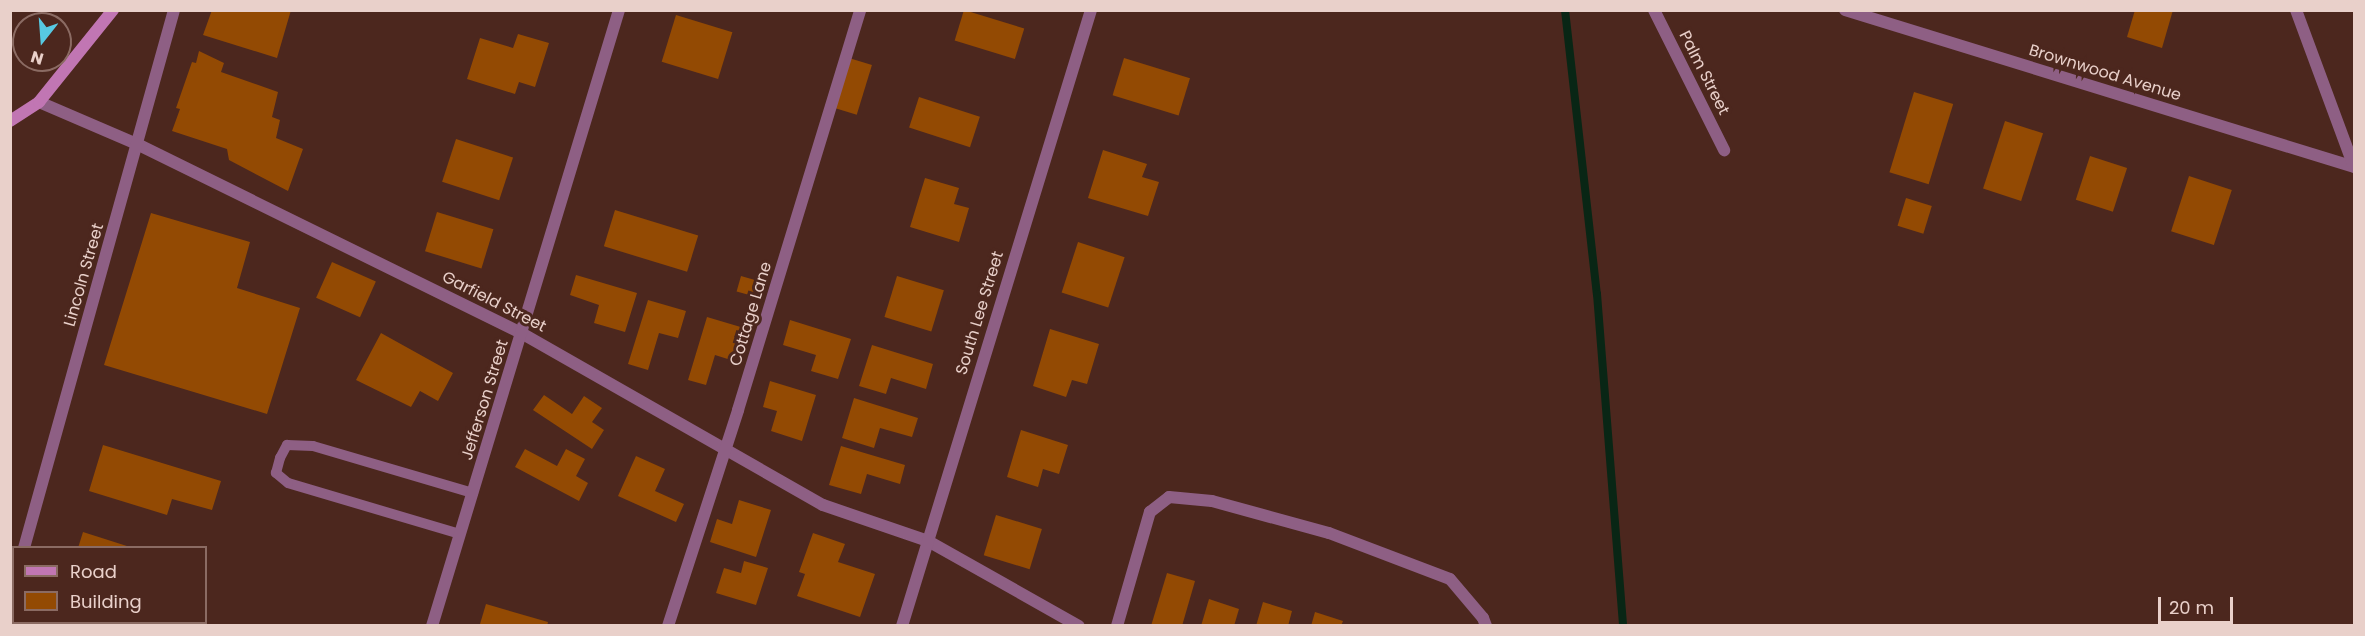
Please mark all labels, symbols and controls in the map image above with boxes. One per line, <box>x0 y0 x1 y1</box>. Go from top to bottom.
north arrow <box>12 12 72 72</box>
street label: Palm Street <box>1675 28 1733 118</box>
street label: Brownwood Avenue <box>2027 41 2183 105</box>
text: N <box>28 45 46 71</box>
street label: Lincoln Street <box>60 221 108 329</box>
street label: South Lee Street <box>952 249 1008 377</box>
street label: Cottage Lane <box>726 260 776 368</box>
street label: Garfield Street <box>439 268 549 336</box>
street label: Jefferson Street <box>458 338 512 462</box>
legend <box>12 546 207 624</box>
text: Road <box>70 559 117 584</box>
scale bar <box>2161 585 2236 623</box>
text: Building <box>70 589 142 614</box>
text: 20 m <box>2169 595 2214 620</box>

